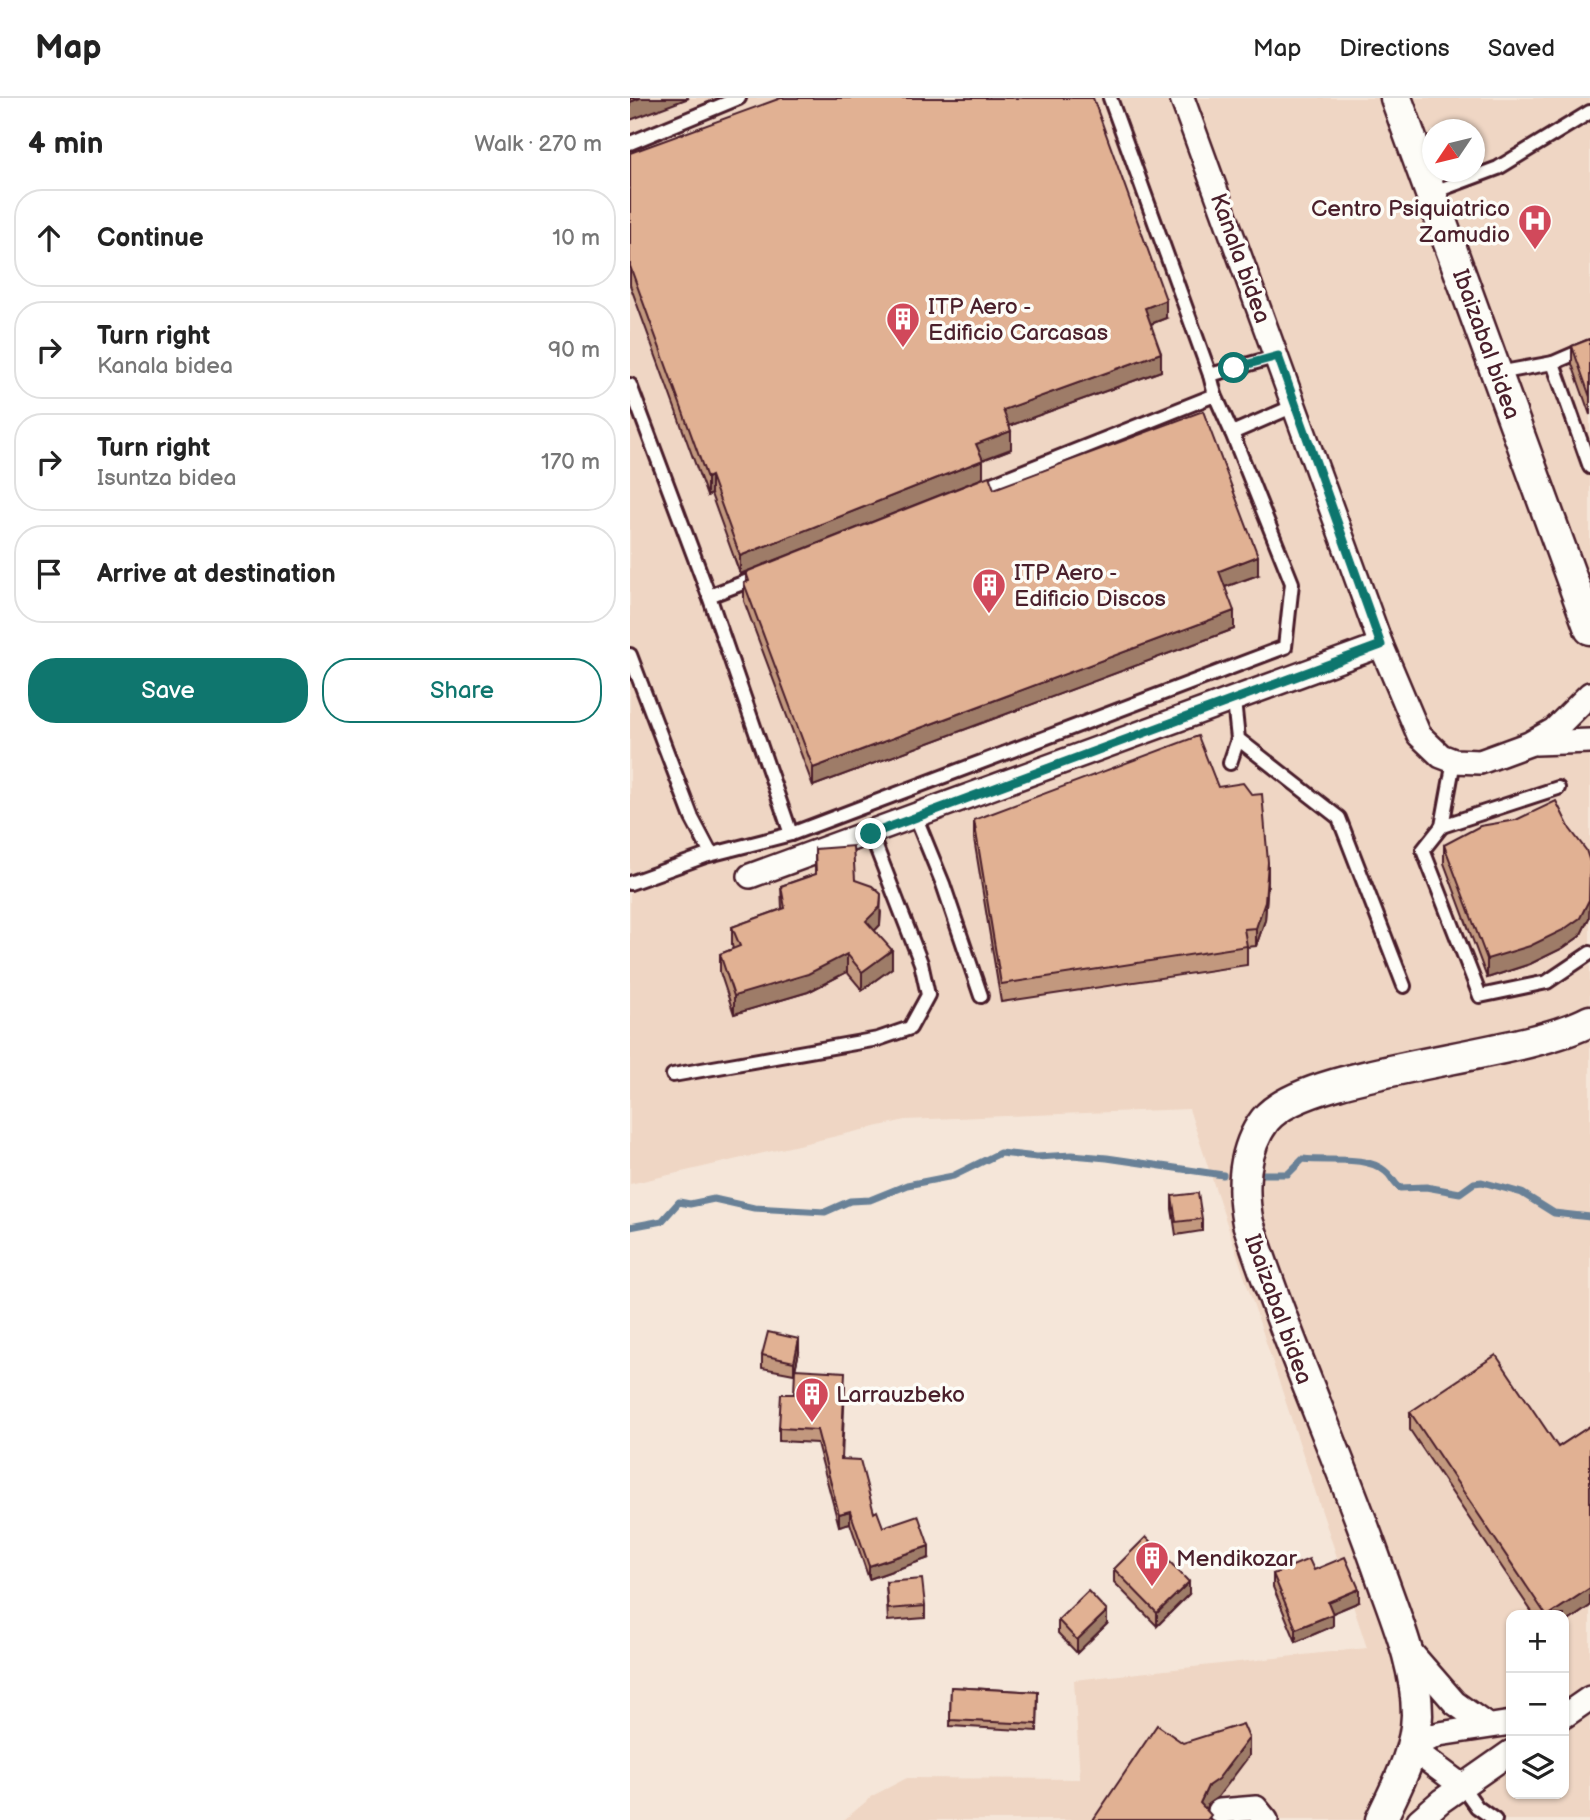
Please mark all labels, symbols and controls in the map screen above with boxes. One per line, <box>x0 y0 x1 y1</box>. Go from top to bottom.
text: Map <box>35 28 101 68</box>
text: Map <box>1253 34 1301 63</box>
text: Directions <box>1339 34 1450 63</box>
text: Saved <box>1488 34 1555 63</box>
north arrow <box>1422 119 1485 182</box>
text: 4 min <box>28 126 103 162</box>
text: Walk · 270 m <box>474 130 602 158</box>
street label: Kanala bidea <box>1204 190 1276 327</box>
place label: Centro Psiquiatrico Zamudio <box>1311 195 1510 249</box>
hospital icon: Centro Psiquiatrico Zamudio <box>1516 202 1554 251</box>
icon: ahead <box>30 219 68 257</box>
text: Continue <box>97 223 204 254</box>
text: 10 m <box>552 224 600 252</box>
street label: Ibaizabal bidea <box>1446 265 1526 423</box>
place label: ITP Aero - Edificio Carcasas <box>928 293 1108 347</box>
building icon: ITP Aero - Edificio Carcasas <box>884 300 922 349</box>
text: Turn right <box>97 321 210 352</box>
icon: right <box>30 331 68 369</box>
text: 90 m <box>548 336 600 364</box>
text: Kanala bidea <box>97 352 233 380</box>
route start <box>1218 352 1249 383</box>
text: Turn right <box>97 433 210 464</box>
icon: right <box>30 443 68 481</box>
text: 170 m <box>541 448 600 476</box>
text: Isuntza bidea <box>97 464 236 492</box>
icon: arrive <box>30 555 68 593</box>
text: Arrive at destination <box>97 559 336 590</box>
place label: ITP Aero - Edificio Discos <box>1014 559 1166 613</box>
building icon: ITP Aero - Edificio Discos <box>970 566 1008 615</box>
button: Save <box>28 658 308 723</box>
button: Share <box>322 658 602 723</box>
route end <box>855 818 886 849</box>
street label: Ibaizabal bidea <box>1238 1230 1318 1388</box>
building icon: Larrauzbeko <box>793 1375 831 1424</box>
place label: Larrauzbeko <box>836 1381 965 1409</box>
building icon: Mendikozar <box>1133 1539 1171 1588</box>
place label: Mendikozar <box>1176 1545 1298 1573</box>
map controls <box>1506 1610 1569 1799</box>
button: + <box>1506 1610 1569 1673</box>
button: − <box>1506 1673 1569 1736</box>
button: layers <box>1506 1736 1569 1799</box>

